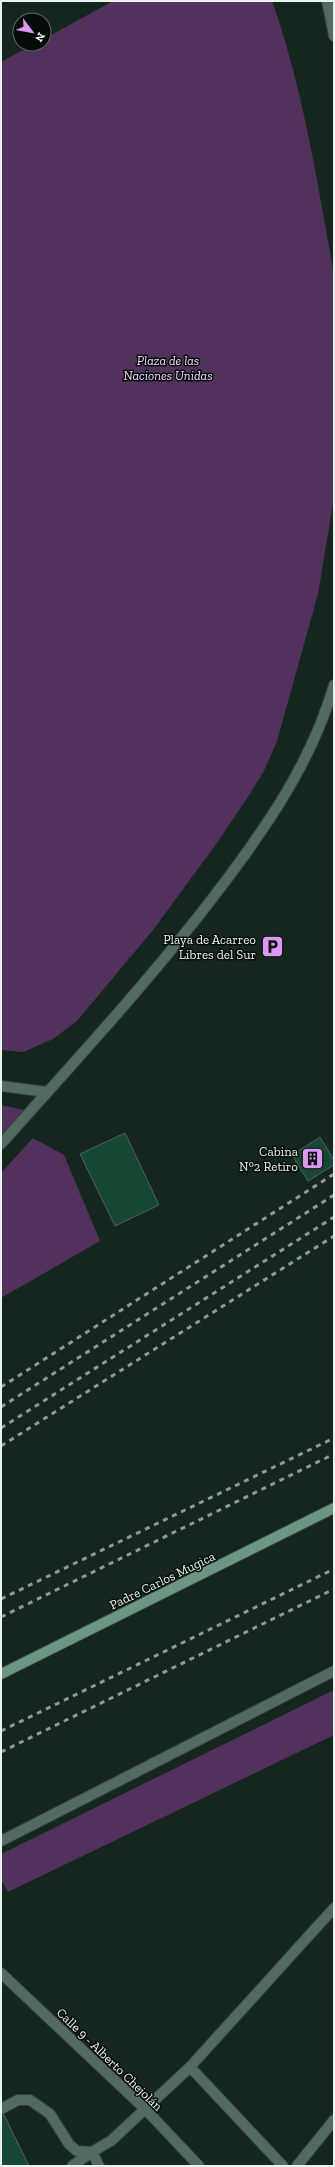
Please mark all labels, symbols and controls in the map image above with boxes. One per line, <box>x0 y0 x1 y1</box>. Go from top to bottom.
north arrow <box>12 12 52 52</box>
text: N <box>32 30 48 45</box>
park label: Plaza de las Naciones Unidas <box>123 353 213 383</box>
place label: Playa de Acarreo Libres del Sur <box>163 932 256 962</box>
parking icon: Playa de Acarreo Libres del Sur <box>259 933 285 959</box>
place label: Cabina N°2 Retiro <box>239 1144 299 1174</box>
building icon: Cabina N°2 Retiro <box>300 1145 326 1171</box>
street label: Padre Carlos Mugica <box>107 1548 218 1613</box>
street label: Calle 9 - Alberto Chejolán <box>53 2005 166 2115</box>

